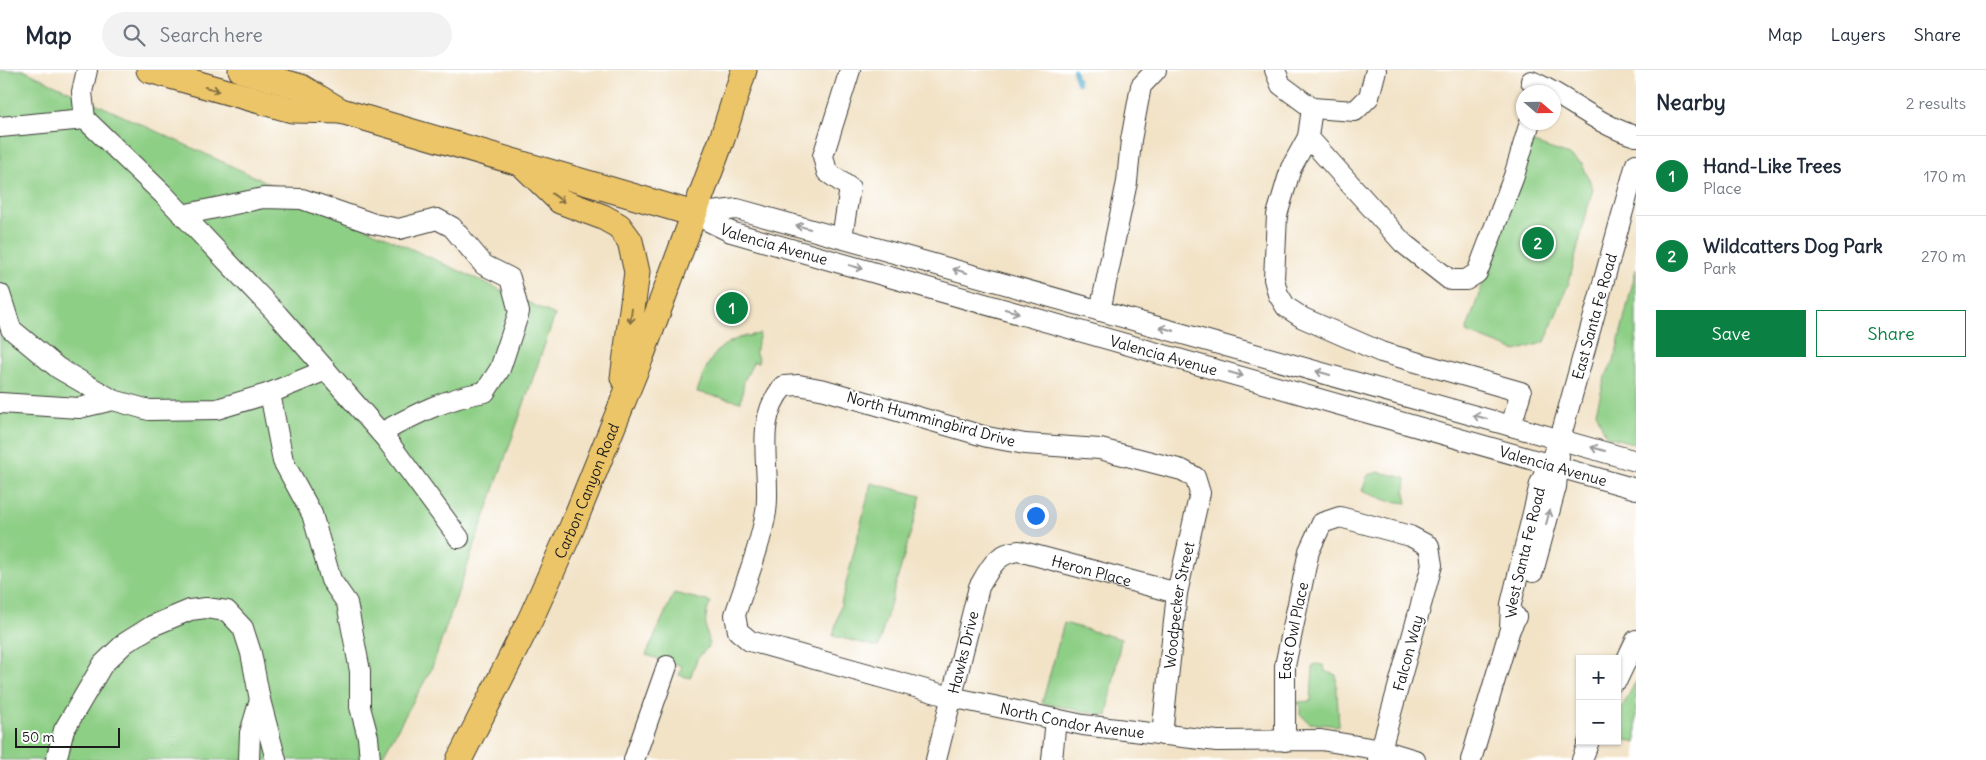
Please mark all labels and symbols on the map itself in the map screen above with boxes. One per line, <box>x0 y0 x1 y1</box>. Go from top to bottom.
one-way arrow <box>204 85 220 94</box>
north arrow <box>1516 85 1561 130</box>
one-way arrow <box>551 193 565 203</box>
street label: Valencia Avenue <box>717 219 830 269</box>
one-way arrow <box>795 222 811 231</box>
pin: 2 <box>1522 224 1554 262</box>
street label: East Santa Fe Road <box>1567 251 1620 381</box>
one-way arrow <box>847 263 863 272</box>
one-way arrow <box>952 266 968 275</box>
pin: 1 <box>716 289 748 327</box>
one-way arrow <box>1004 306 1020 316</box>
one-way arrow <box>626 308 636 324</box>
one-way arrow <box>1159 324 1175 334</box>
street label: Valencia Avenue <box>1108 331 1220 379</box>
one-way arrow <box>1316 368 1332 377</box>
one-way arrow <box>1228 370 1244 379</box>
street label: North Hummingbird Drive <box>845 387 1017 451</box>
one-way arrow <box>1472 412 1488 421</box>
street label: Carbon Canyon Road <box>550 420 623 561</box>
street label: Valencia Avenue <box>1497 441 1609 490</box>
one-way arrow <box>1591 444 1607 454</box>
street label: West Santa Fe Road <box>1501 485 1548 618</box>
your location <box>1023 503 1049 529</box>
one-way arrow <box>1543 510 1553 526</box>
street label: Woodpecker Street <box>1160 540 1198 670</box>
street label: Heron Place <box>1050 551 1133 590</box>
street label: East Owl Place <box>1276 580 1312 680</box>
street label: Hawks Drive <box>943 609 982 696</box>
street label: Falcon Way <box>1389 613 1427 693</box>
street label: North Condor Avenue <box>998 698 1146 742</box>
scale bar <box>15 725 120 748</box>

